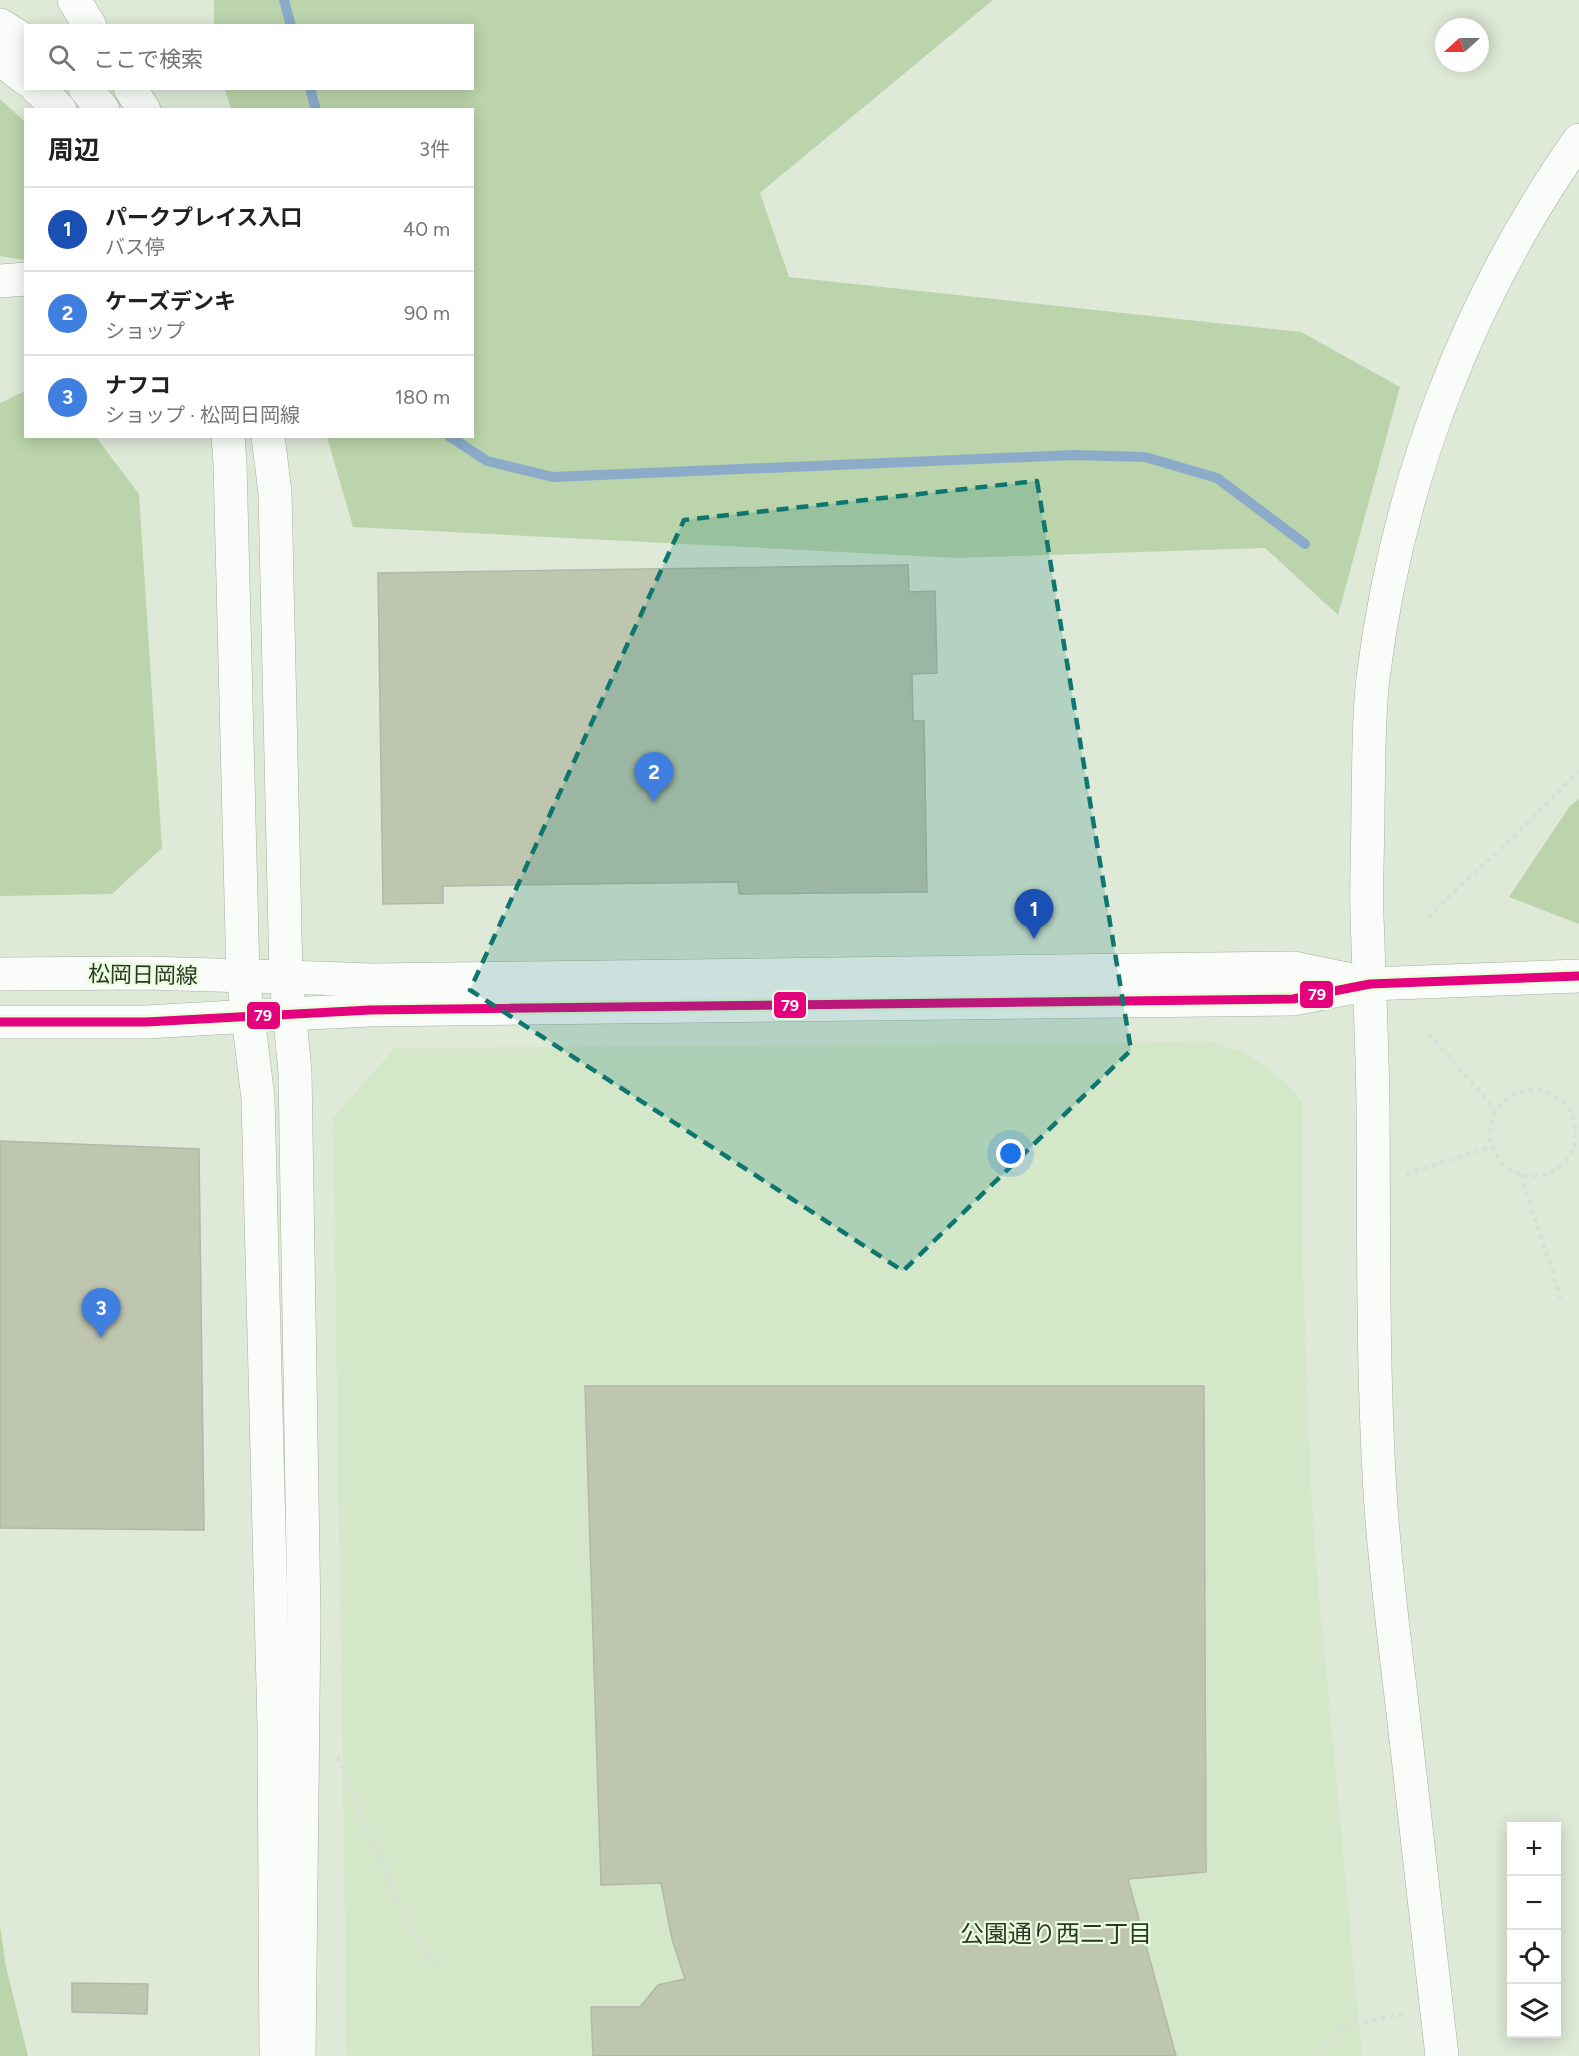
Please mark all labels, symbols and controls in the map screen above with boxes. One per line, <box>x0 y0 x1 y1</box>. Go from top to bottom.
north arrow <box>1435 18 1489 72</box>
search box <box>24 24 474 90</box>
icon: search <box>45 41 78 74</box>
text: ここで検索 <box>93 46 203 73</box>
text: 周辺 <box>48 134 100 166</box>
text: 3件 <box>419 137 450 161</box>
text: パークプレイス入口 <box>105 204 302 231</box>
text: 1 <box>63 217 72 241</box>
text: 40 m <box>403 217 450 241</box>
text: バス停 <box>105 235 165 259</box>
text: ケーズデンキ <box>105 288 236 315</box>
text: 2 <box>62 301 73 325</box>
text: 90 m <box>404 301 450 325</box>
text: ショップ <box>105 319 185 343</box>
text: ナフコ <box>105 372 171 399</box>
text: 3 <box>62 385 73 409</box>
text: 180 m <box>395 385 450 409</box>
text: ショップ · 松岡日岡線 <box>105 403 300 427</box>
pin: 2 <box>634 752 674 802</box>
pin: 1 <box>1014 890 1054 939</box>
street label: 松岡日岡線 <box>88 961 198 989</box>
line badge: 79 <box>1299 980 1334 1009</box>
text: 79 <box>1308 985 1326 1004</box>
line badge: 79 <box>773 991 807 1019</box>
text: 79 <box>781 996 799 1015</box>
line badge: 79 <box>246 1001 281 1030</box>
text: 79 <box>254 1006 272 1025</box>
your location <box>996 1139 1025 1168</box>
pin: 3 <box>82 1288 120 1338</box>
map controls <box>1507 1822 1561 2038</box>
button: + <box>1507 1822 1561 1876</box>
button: − <box>1507 1876 1561 1930</box>
district label: 公園通り西二丁目 <box>960 1919 1152 1948</box>
button: locate <box>1507 1930 1561 1984</box>
button: layers <box>1507 1984 1561 2038</box>

